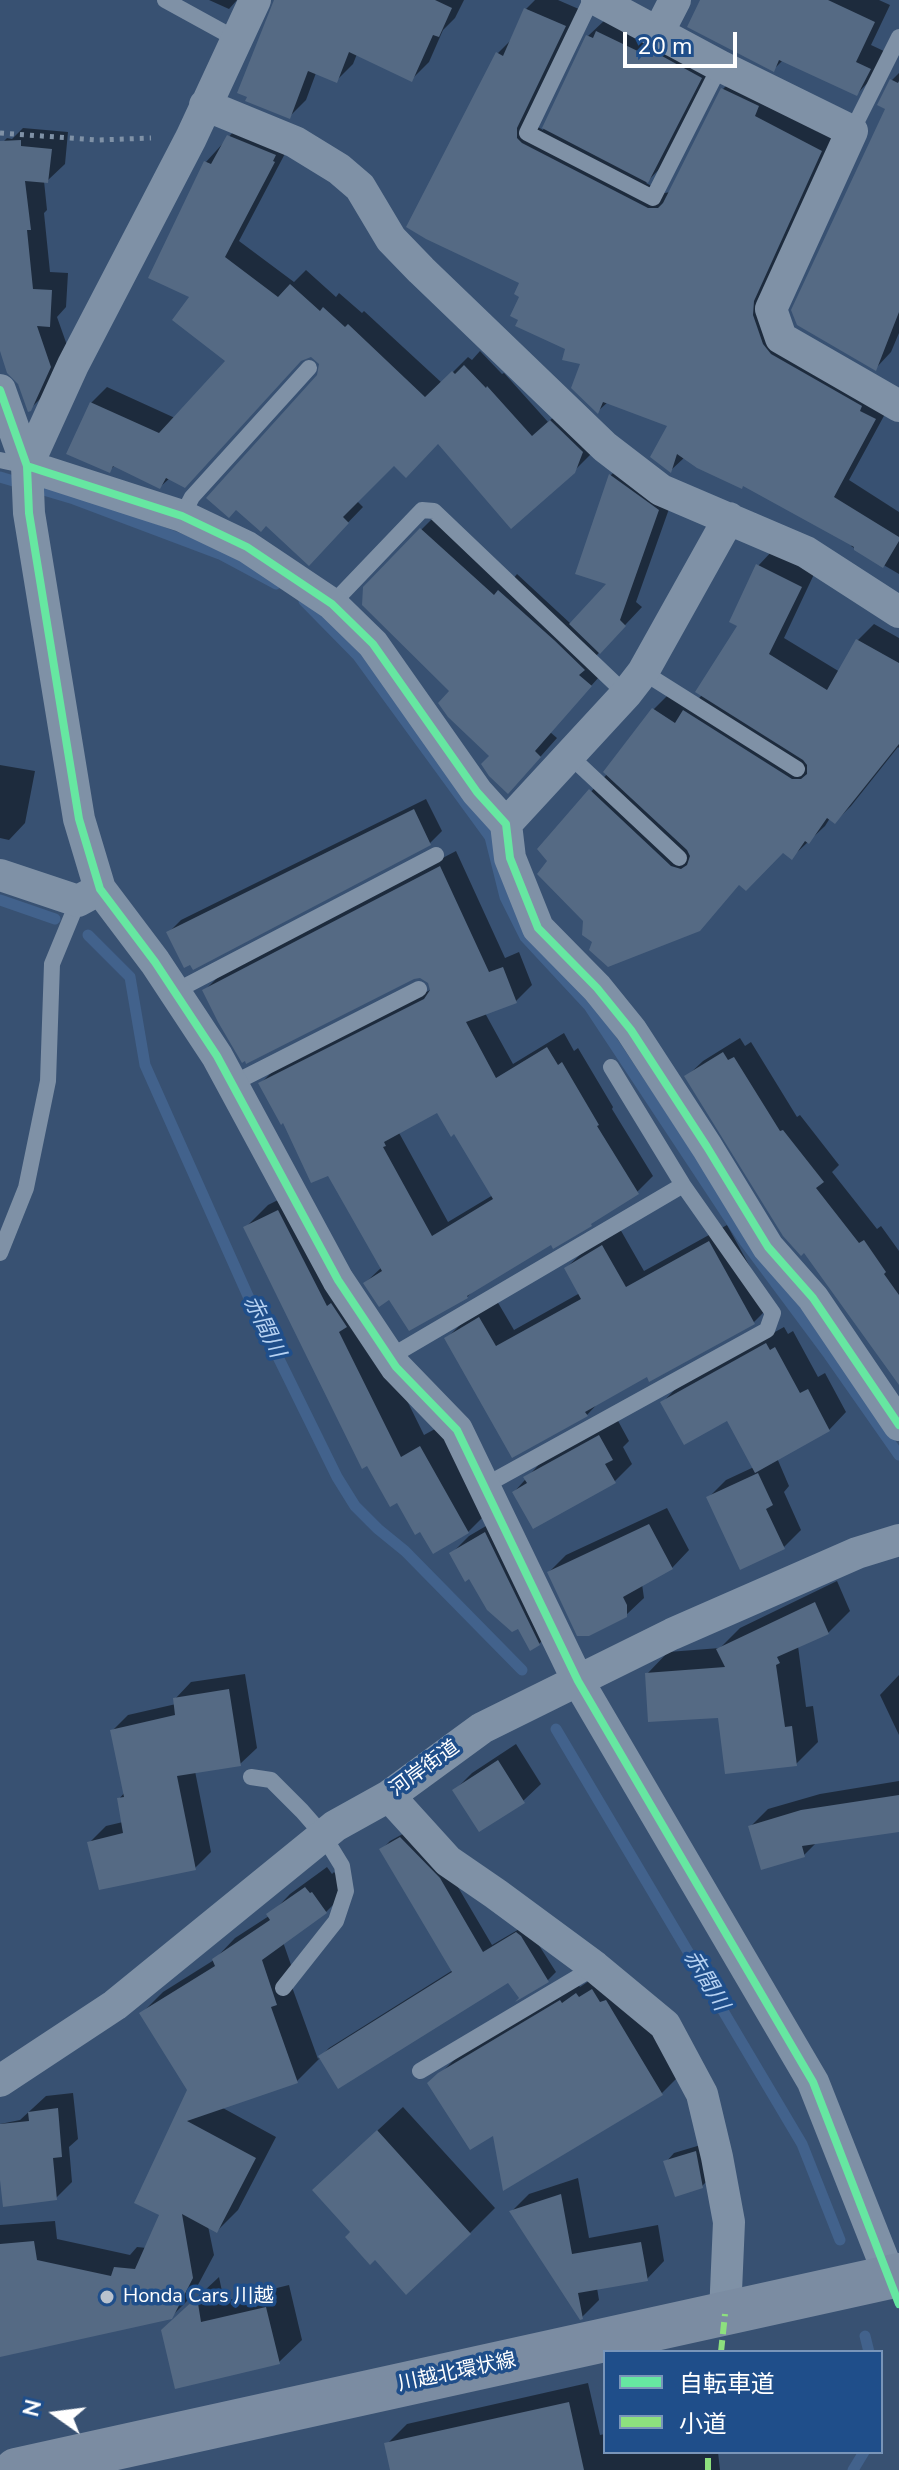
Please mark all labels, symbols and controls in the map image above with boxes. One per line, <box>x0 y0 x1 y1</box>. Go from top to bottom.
scale bar <box>627 16 741 66</box>
text: 20 m <box>637 30 693 62</box>
water label: 赤間川 <box>237 1292 289 1362</box>
street label: 河岸街道 <box>386 1736 464 1802</box>
water label: 赤間川 <box>677 1946 733 2016</box>
place label: Honda Cars 川越 <box>123 2285 274 2309</box>
marker: Honda Cars 川越 <box>98 2288 116 2306</box>
street label: 川越北環状線 <box>396 2349 518 2397</box>
legend <box>603 2350 883 2454</box>
text: 自転車道 <box>679 2368 775 2400</box>
north arrow <box>16 2374 96 2454</box>
text: N <box>16 2397 49 2420</box>
text: 小道 <box>679 2408 727 2440</box>

